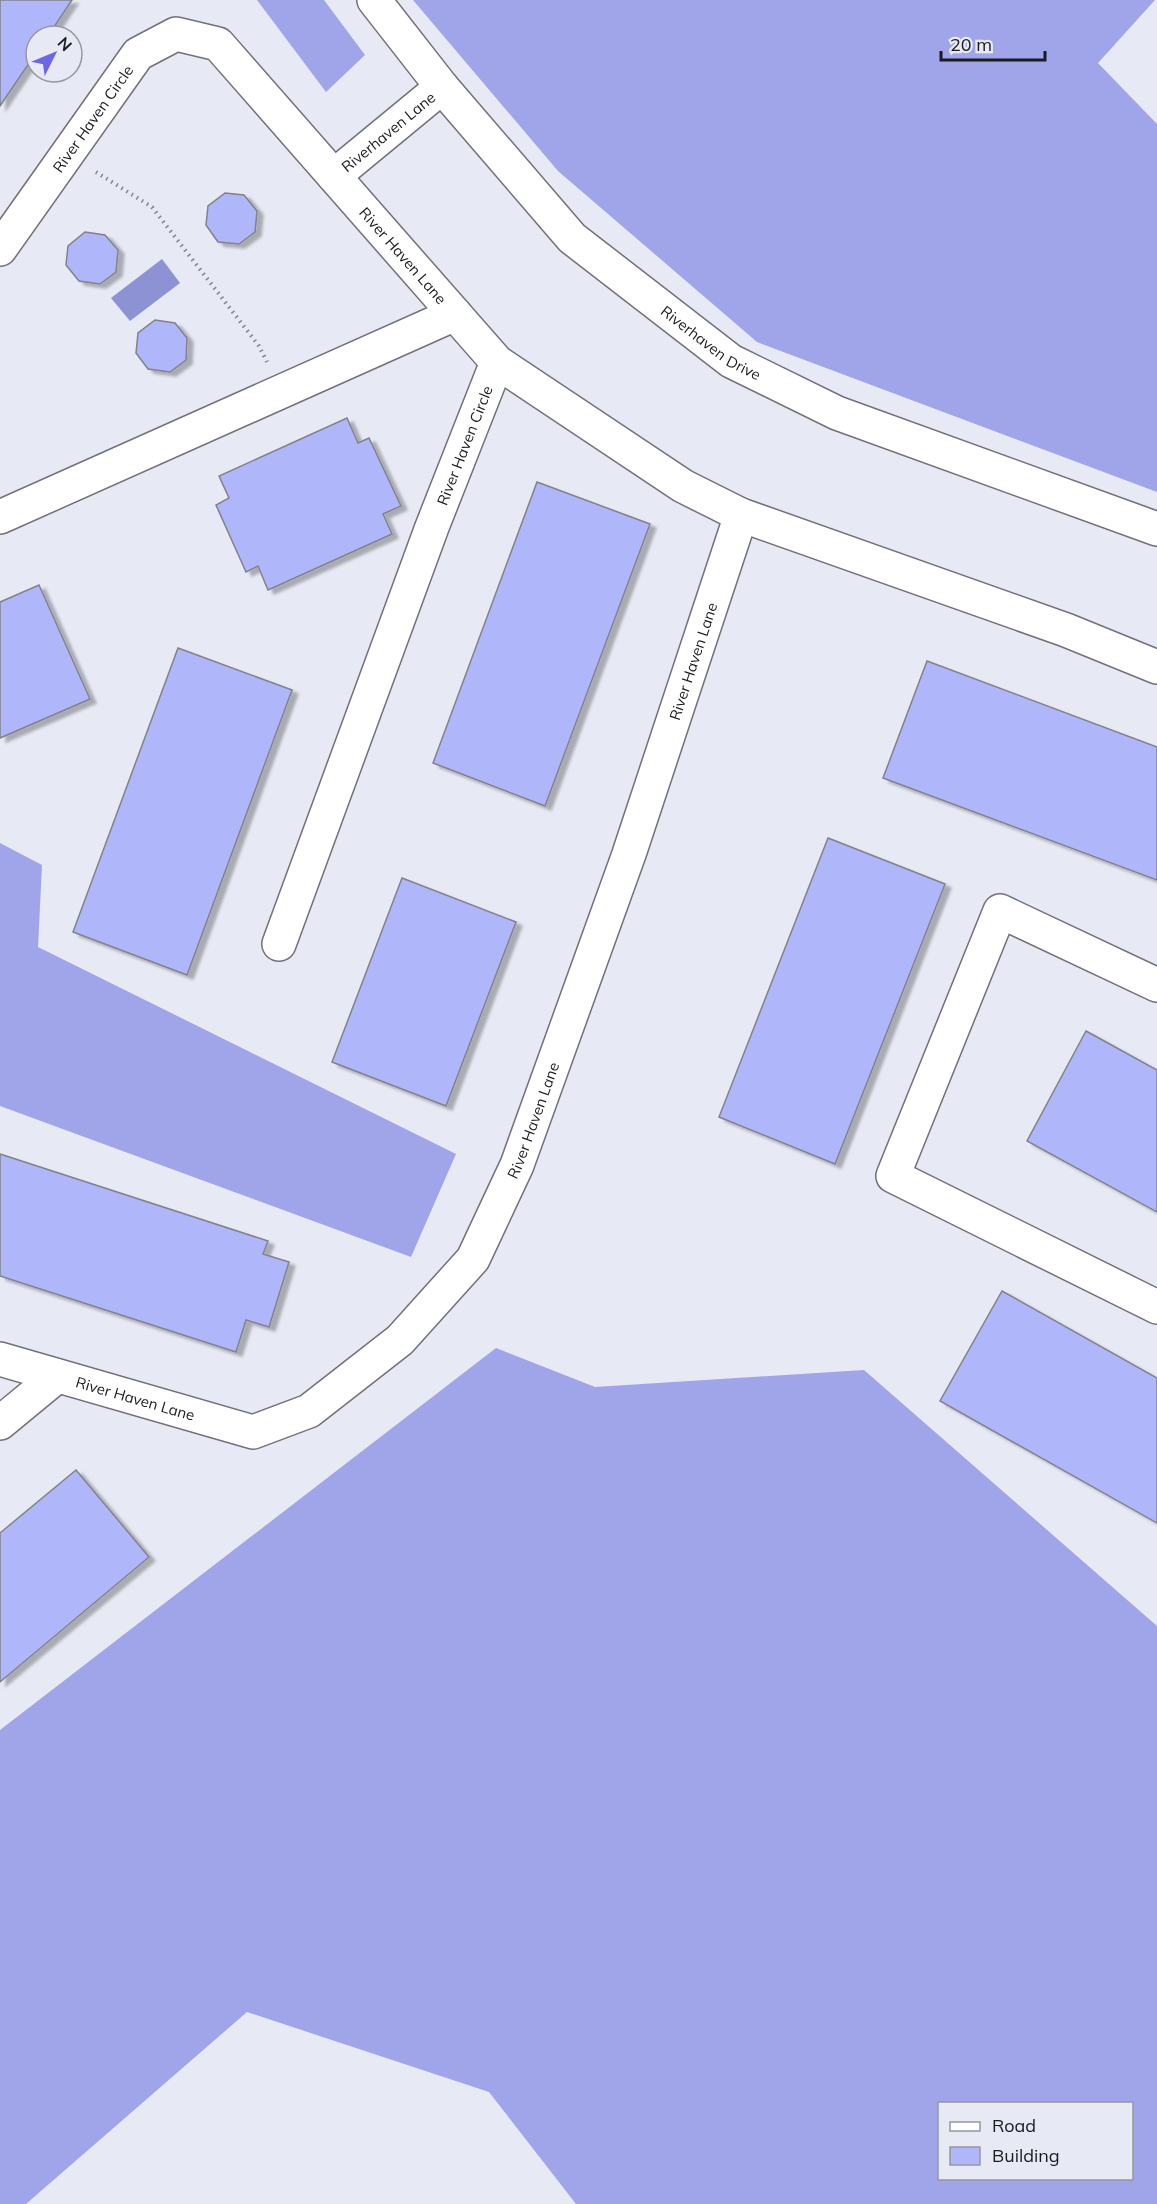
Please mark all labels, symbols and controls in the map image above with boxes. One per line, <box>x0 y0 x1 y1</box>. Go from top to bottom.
north arrow <box>24 24 84 84</box>
scale bar <box>941 24 1044 62</box>
text: N <box>54 33 76 55</box>
text: 20 m <box>950 33 992 56</box>
street label: River Haven Circle <box>48 61 137 176</box>
street label: Riverhaven Lane <box>337 87 439 176</box>
street label: River Haven Lane <box>356 203 451 308</box>
street label: Riverhaven Drive <box>657 301 764 384</box>
street label: River Haven Circle <box>432 383 496 508</box>
street label: River Haven Lane <box>664 600 721 722</box>
street label: River Haven Lane <box>503 1059 563 1181</box>
street label: River Haven Lane <box>74 1372 197 1424</box>
legend <box>938 2102 1133 2180</box>
text: Road <box>992 2114 1036 2137</box>
text: Building <box>992 2144 1060 2167</box>

